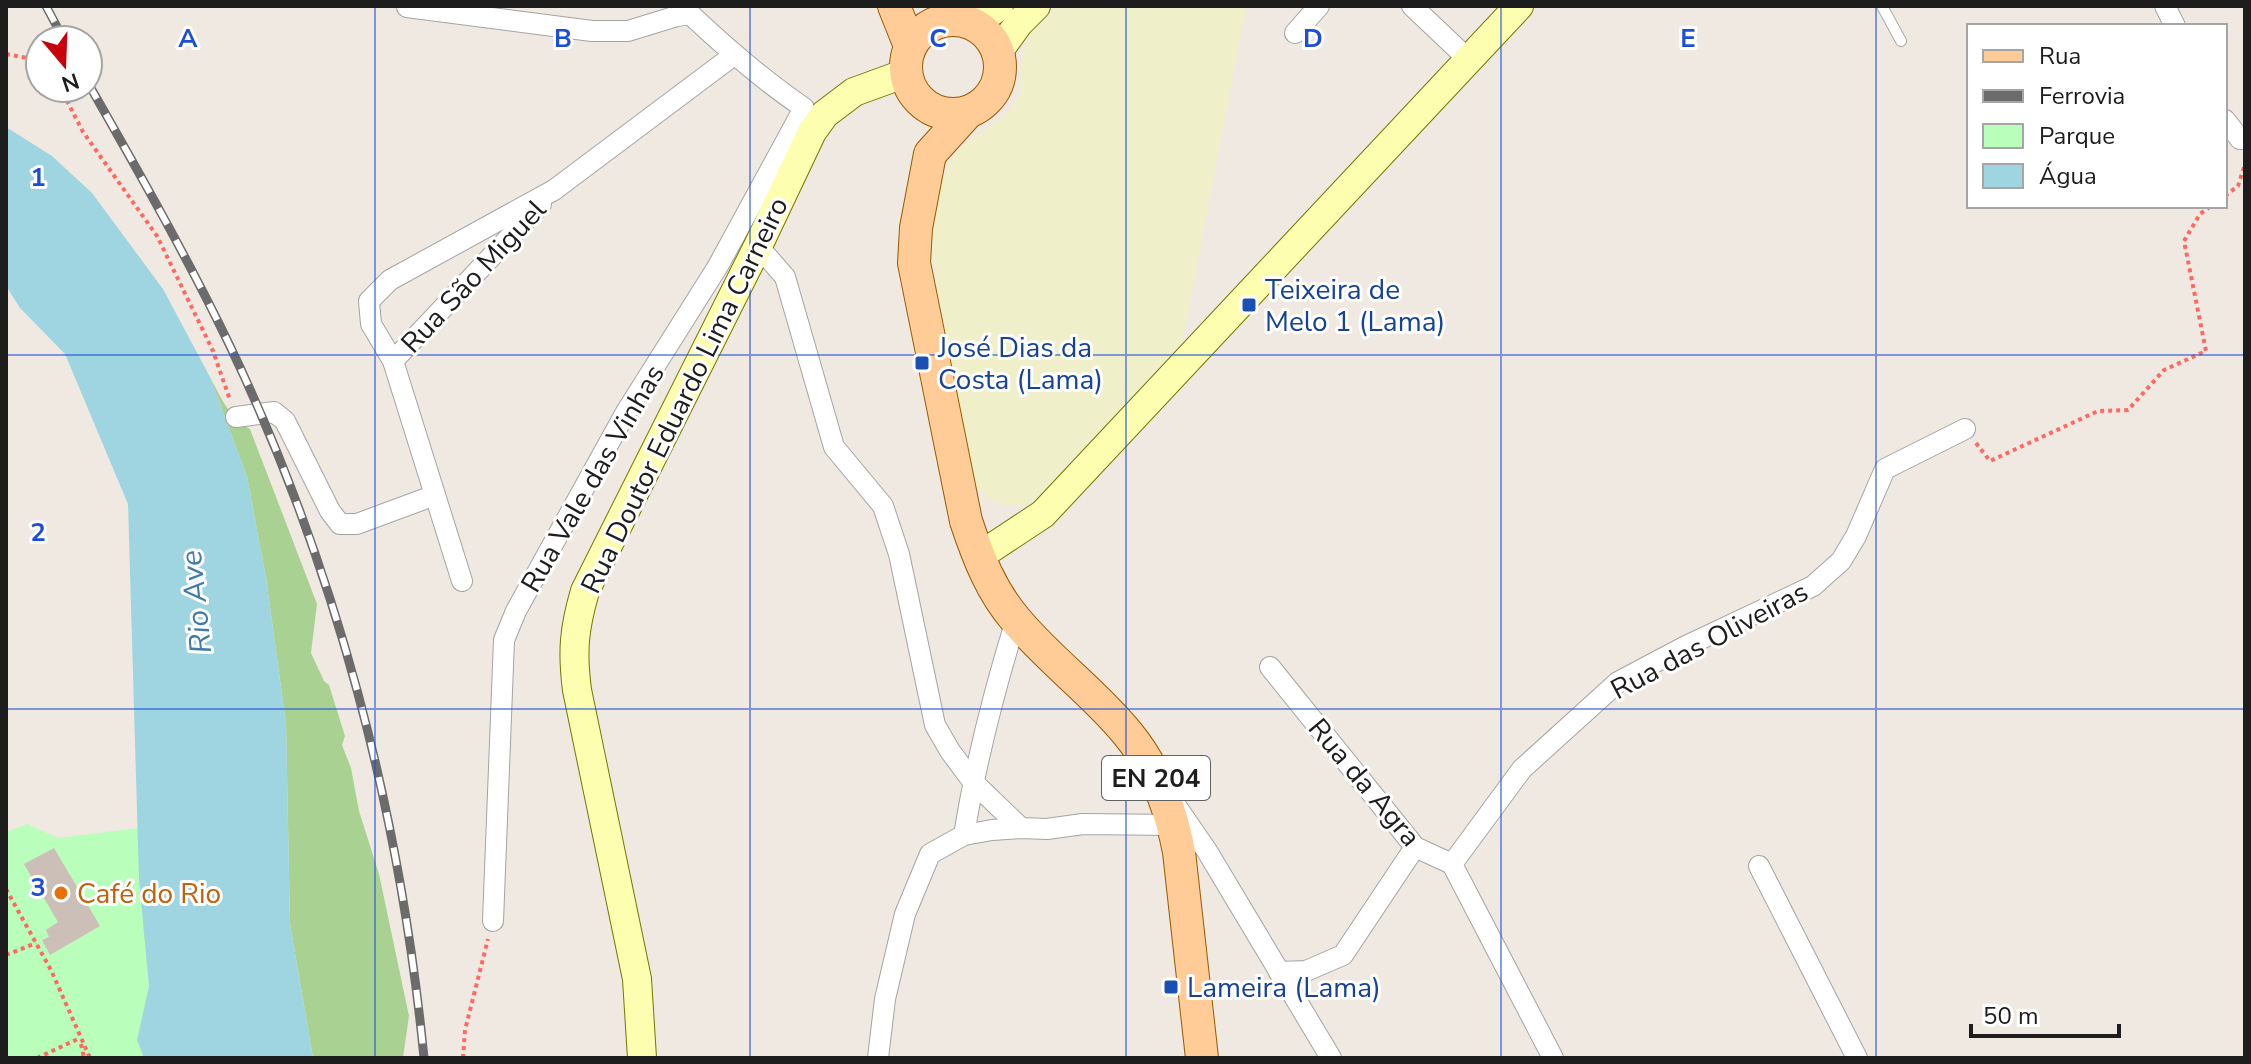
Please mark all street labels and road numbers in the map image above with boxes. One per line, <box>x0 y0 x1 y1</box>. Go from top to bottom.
street label: Rua São Miguel <box>393 191 555 362</box>
street label: Rua Doutor Eduardo Lima Carneiro <box>572 191 798 600</box>
street label: Rua Vale das Vinhas <box>512 358 674 599</box>
street label: Rua das Oliveiras <box>1604 573 1815 709</box>
street label: Rua da Agra <box>1299 711 1429 855</box>
road number: EN 204 <box>1102 756 1210 800</box>

